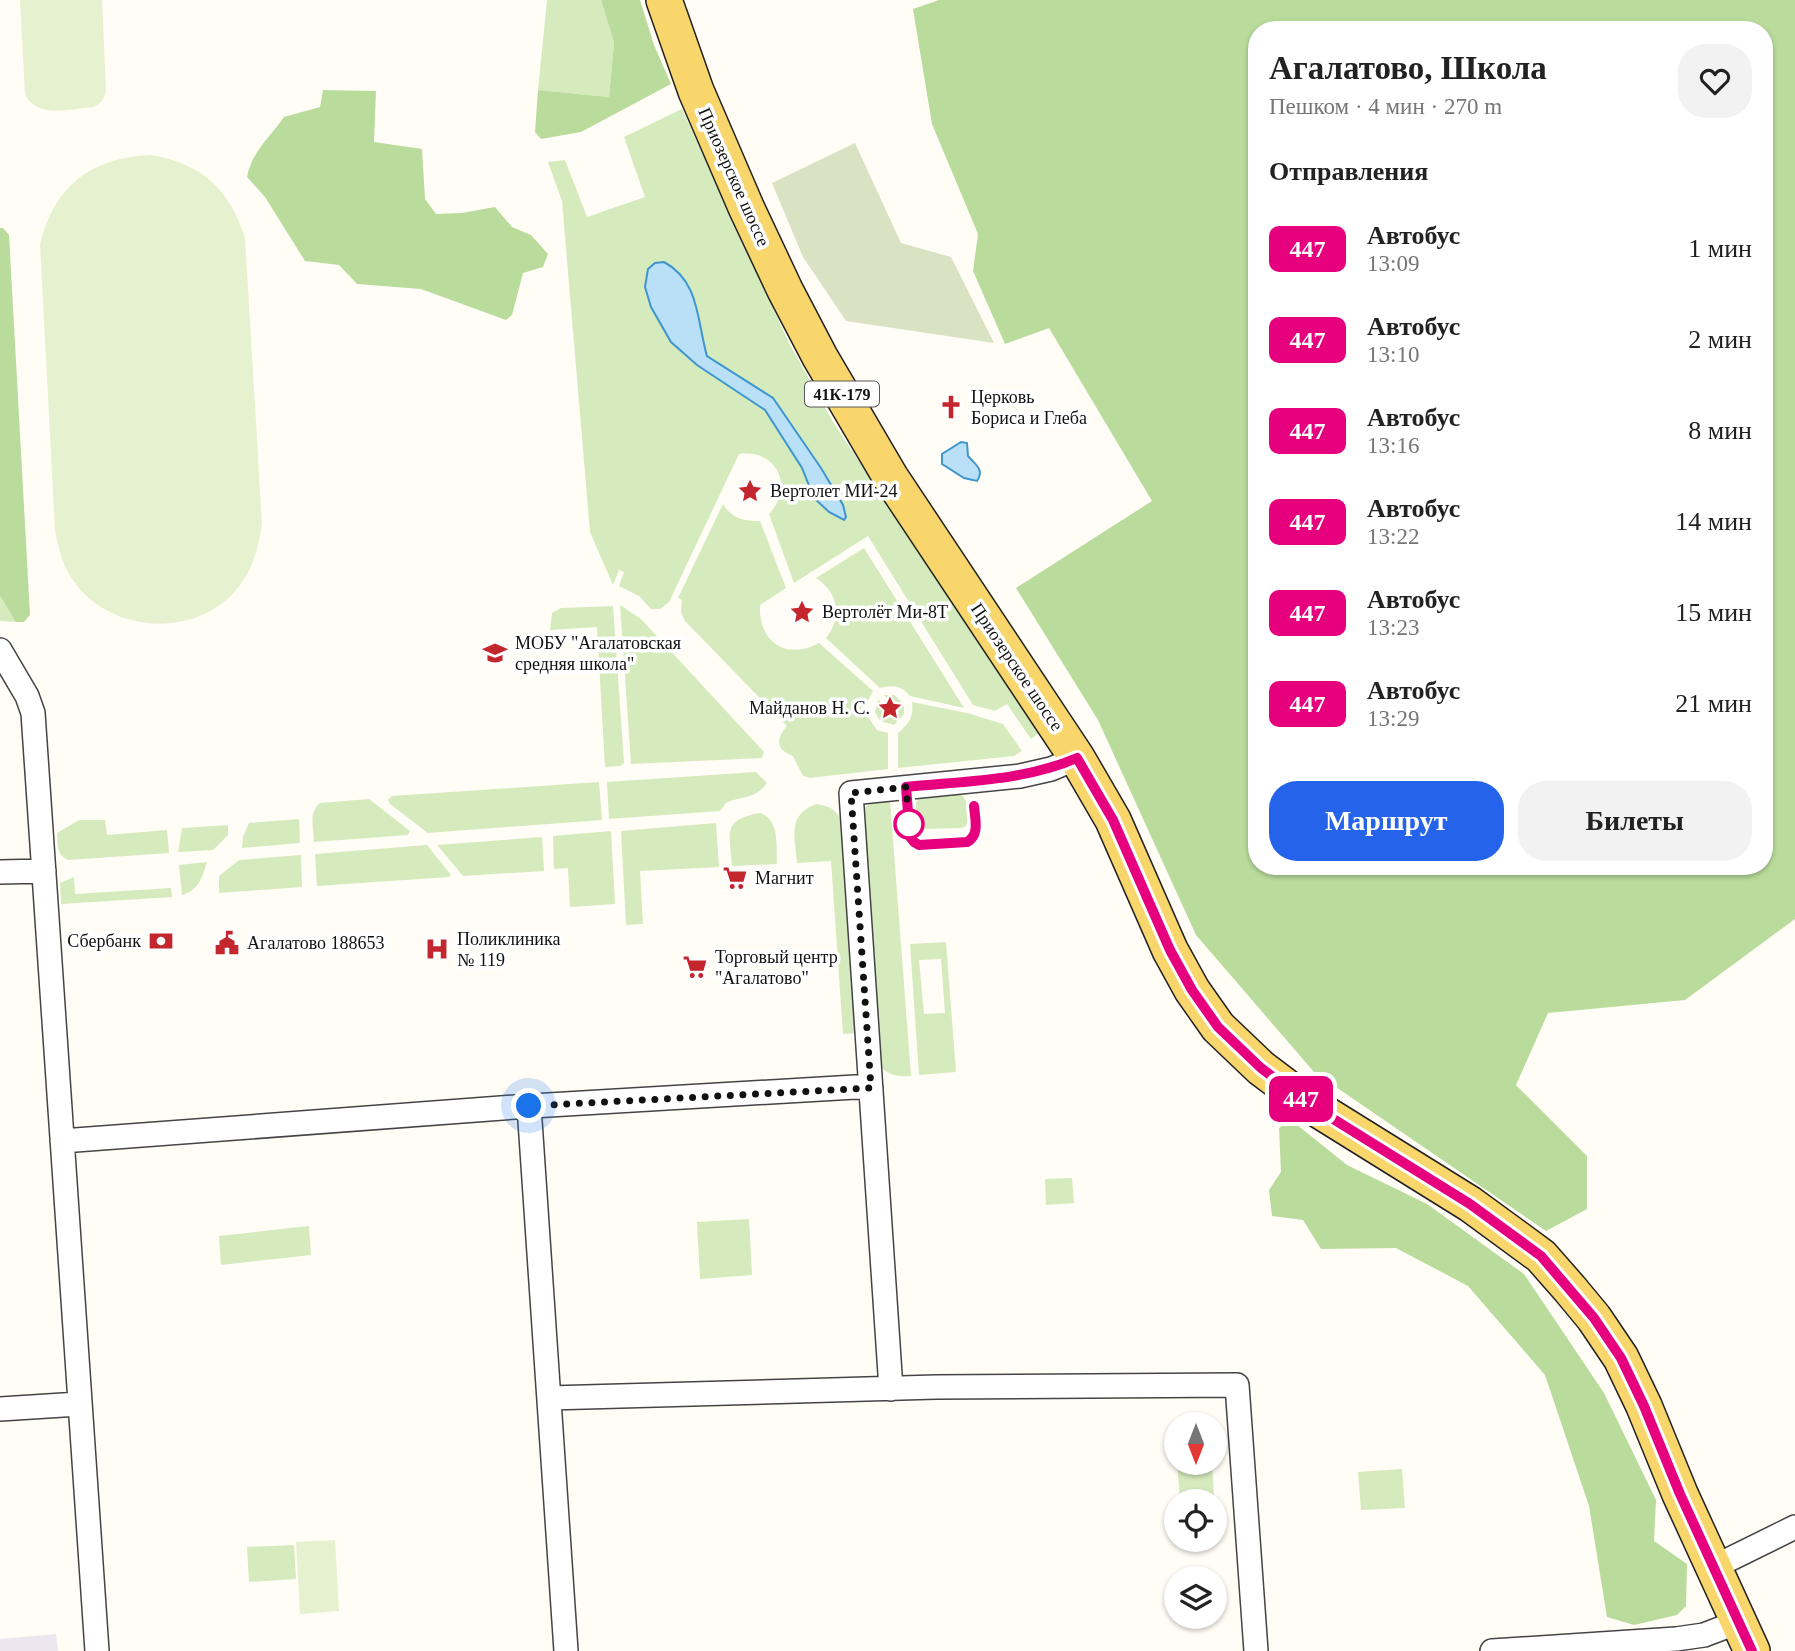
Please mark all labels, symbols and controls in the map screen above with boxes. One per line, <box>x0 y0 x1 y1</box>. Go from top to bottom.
button: heart <box>1678 44 1752 118</box>
text: Агалатово, Школа <box>1269 50 1547 86</box>
text: Пешком · 4 мин · 270 m <box>1269 94 1502 119</box>
street label: Приозерское шоссе <box>694 105 774 249</box>
text: Отправления <box>1269 157 1428 186</box>
text: Автобус <box>1367 221 1460 250</box>
text: 1 мин <box>1688 234 1752 263</box>
text: 447 <box>1290 236 1326 262</box>
text: 13:09 <box>1367 251 1419 276</box>
text: Автобус <box>1367 312 1460 341</box>
text: 2 мин <box>1688 325 1752 354</box>
text: 447 <box>1290 327 1326 353</box>
text: 13:10 <box>1367 342 1419 367</box>
road number: 41К-179 <box>805 382 879 406</box>
place label: Церковь Бориса и Глеба <box>971 387 1087 428</box>
church icon: Церковь Бориса и Глеба <box>937 393 965 421</box>
text: Автобус <box>1367 403 1460 432</box>
text: 8 мин <box>1688 416 1752 445</box>
text: 447 <box>1290 418 1326 444</box>
text: 13:16 <box>1367 433 1419 458</box>
place icon: Вертолет МИ-24 <box>736 477 764 505</box>
place label: Вертолет МИ-24 <box>770 481 898 501</box>
text: Автобус <box>1367 494 1460 523</box>
text: 14 мин <box>1675 507 1752 536</box>
text: 447 <box>1290 509 1326 535</box>
text: 13:22 <box>1367 524 1419 549</box>
text: Автобус <box>1367 585 1460 614</box>
place icon: Вертолёт Ми-8Т <box>788 598 816 626</box>
text: 15 мин <box>1675 598 1752 627</box>
street label: Приозерское шоссе <box>967 599 1067 735</box>
text: 447 <box>1290 600 1326 626</box>
place label: Вертолёт Ми-8Т <box>822 602 948 622</box>
text: 13:23 <box>1367 615 1419 640</box>
place label: МОБУ "Агалатовская средняя школа" <box>515 633 681 674</box>
school or university icon: МОБУ "Агалатовская средняя школа" <box>481 639 509 667</box>
text: Автобус <box>1367 676 1460 705</box>
text: 21 мин <box>1675 689 1752 718</box>
text: 447 <box>1290 691 1326 717</box>
place icon: Майданов Н. С. <box>876 694 904 722</box>
place label: Майданов Н. С. <box>749 698 870 718</box>
text: 13:29 <box>1367 706 1419 731</box>
button: Маршрут <box>1269 781 1504 861</box>
button: Билеты <box>1518 781 1752 861</box>
unlabelled marker <box>894 809 924 839</box>
supermarket icon: Магнит <box>721 864 749 892</box>
place label: Магнит <box>755 868 814 888</box>
bank icon: Сбербанк <box>147 927 175 955</box>
public building icon: Агалатово 188653 <box>213 929 241 957</box>
place label: Поликлиника № 119 <box>457 929 560 970</box>
place label: Сбербанк <box>67 931 141 951</box>
place label: Агалатово 188653 <box>247 933 385 953</box>
hospital icon: Поликлиника № 119 <box>423 935 451 963</box>
place label: Торговый центр "Агалатово" <box>715 947 838 988</box>
supermarket icon: Торговый центр "Агалатово" <box>681 953 709 981</box>
line badge: 447 <box>1261 1076 1341 1122</box>
text: 447 <box>1283 1086 1319 1112</box>
your location <box>511 1088 546 1123</box>
north arrow <box>1164 1412 1227 1475</box>
map controls <box>1164 1412 1227 1629</box>
button: locate <box>1164 1489 1227 1552</box>
button: layers <box>1164 1566 1227 1629</box>

